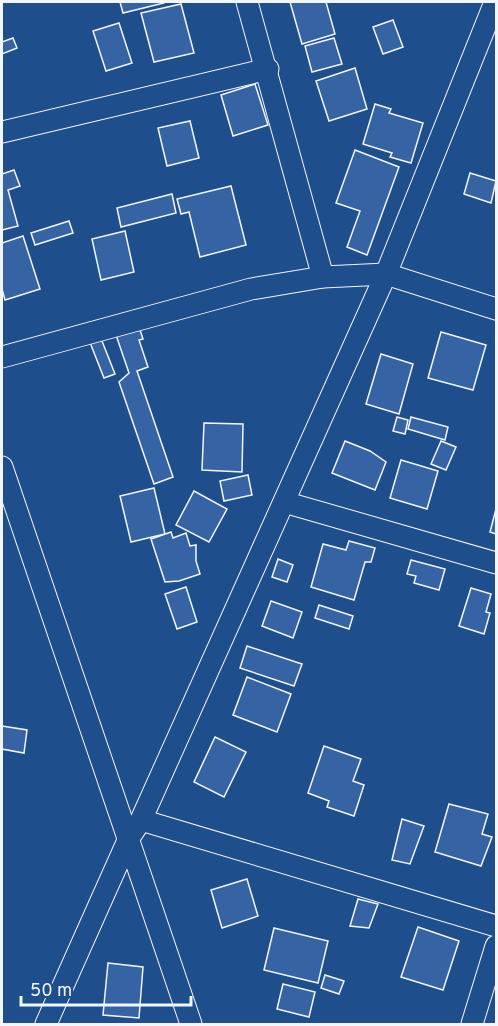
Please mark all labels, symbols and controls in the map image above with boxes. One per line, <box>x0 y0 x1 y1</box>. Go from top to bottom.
scale bar <box>21 969 190 1007</box>
text: 50 m <box>30 980 72 1003</box>

